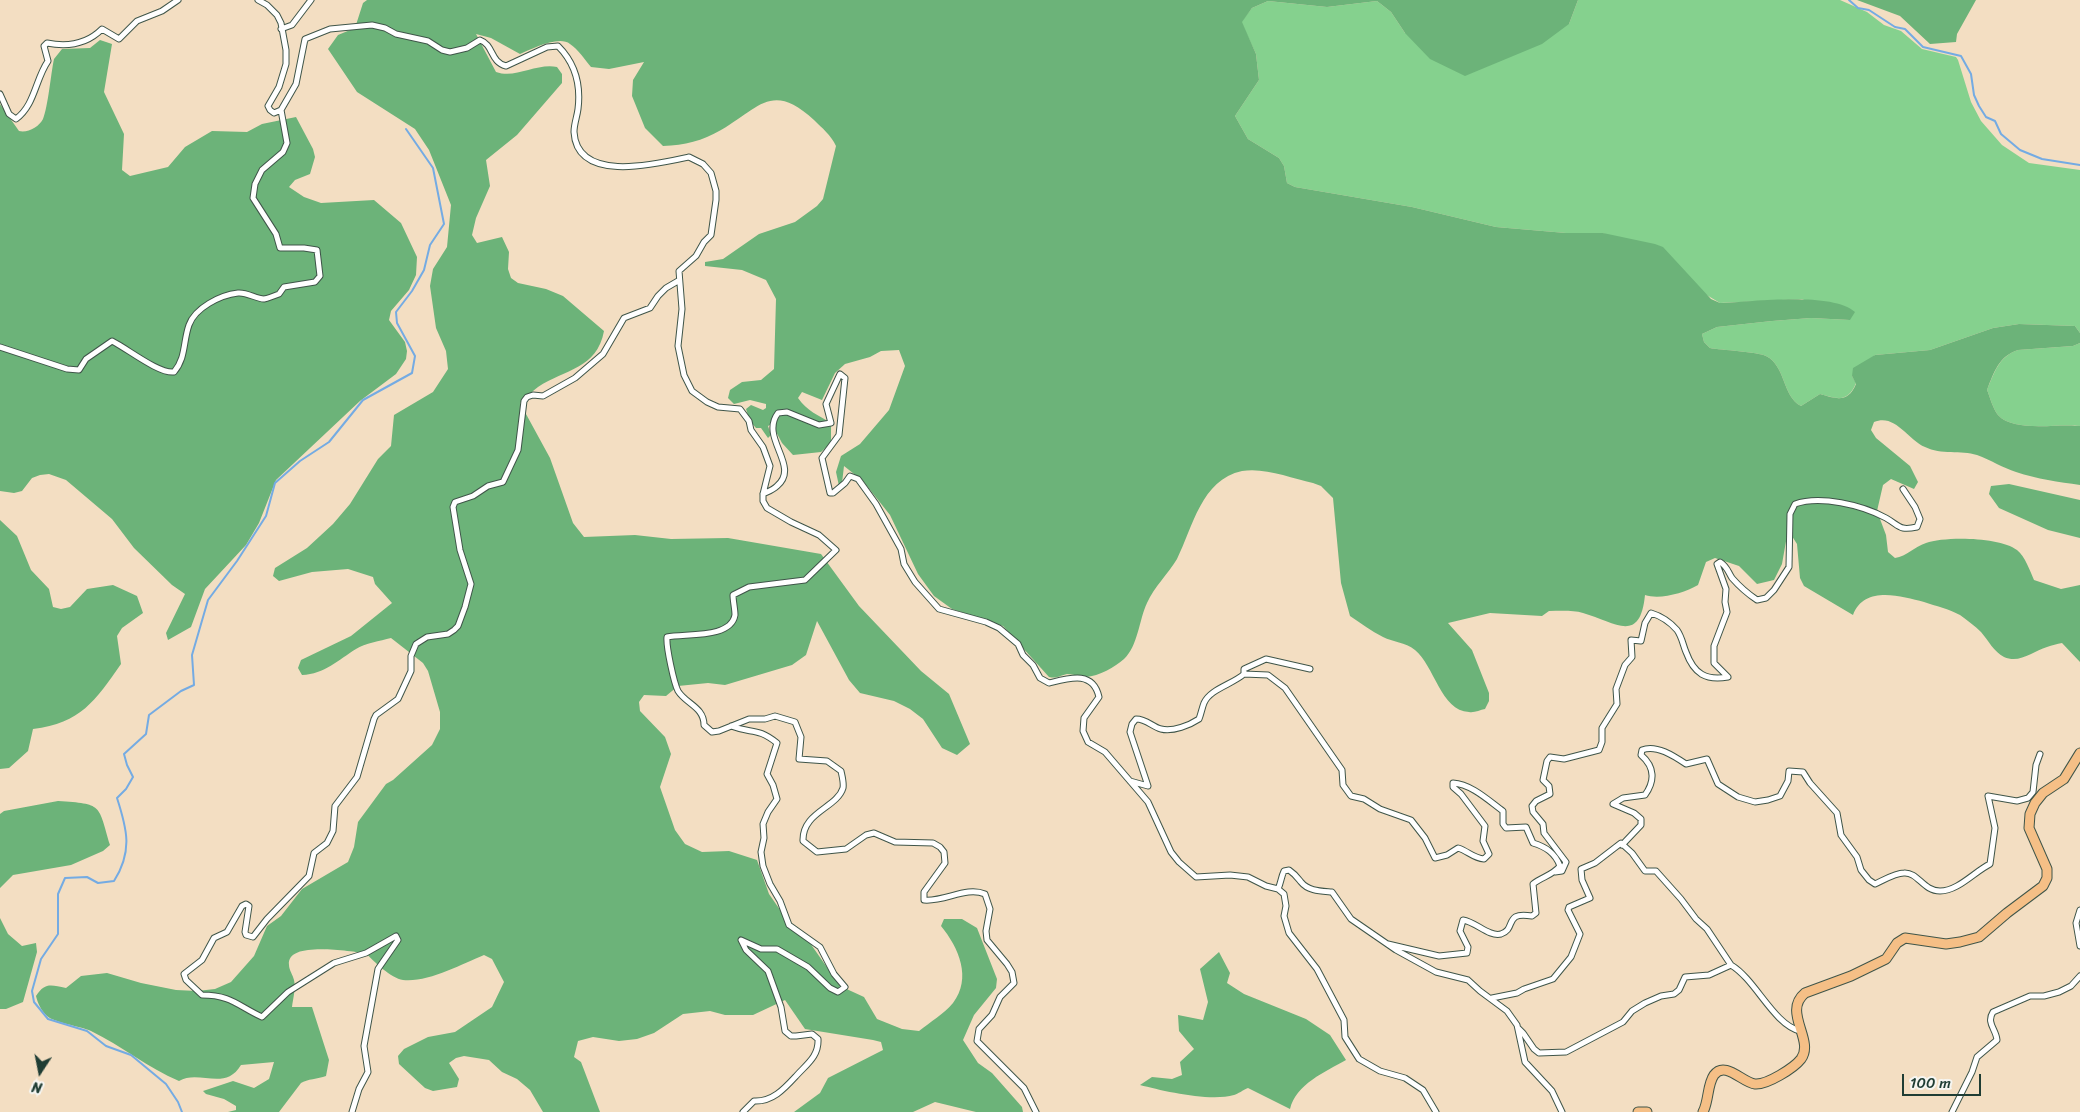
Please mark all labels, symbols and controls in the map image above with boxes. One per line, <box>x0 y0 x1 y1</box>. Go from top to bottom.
north arrow <box>15 1047 65 1097</box>
scale bar <box>1905 1064 1984 1096</box>
text: 100 m <box>1910 1070 1951 1096</box>
text: N <box>30 1074 44 1100</box>

